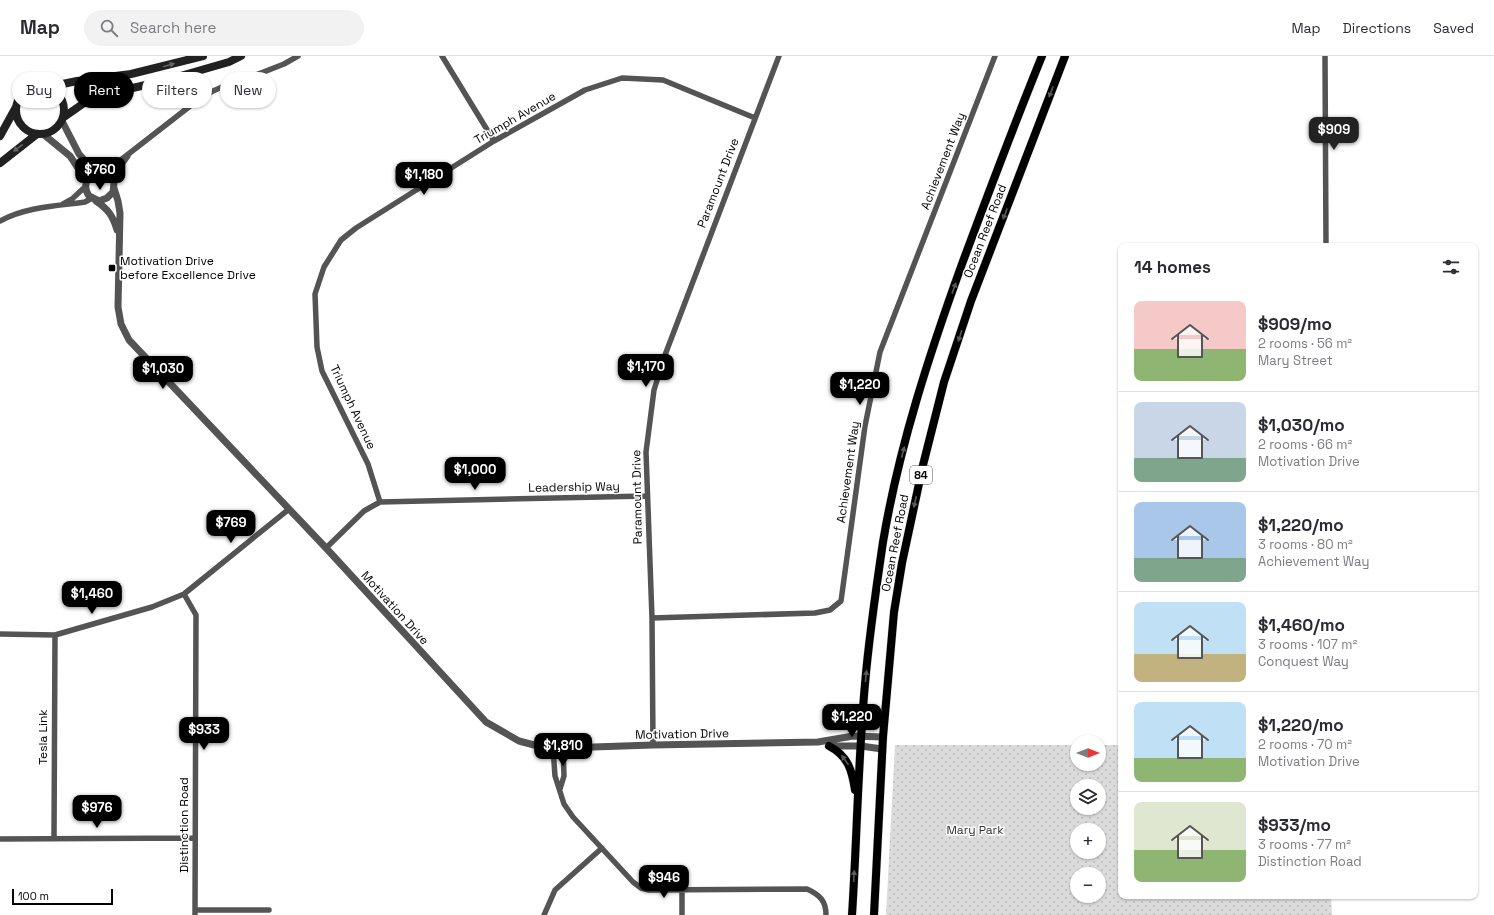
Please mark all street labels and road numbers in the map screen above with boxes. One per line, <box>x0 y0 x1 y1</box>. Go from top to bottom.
street label: Triumph Avenue <box>471 88 559 148</box>
street label: Achievement Way <box>917 110 969 212</box>
street label: Paramount Drive <box>694 136 742 230</box>
street label: Ocean Reef Road <box>960 182 1010 280</box>
street label: Triumph Avenue <box>326 362 380 452</box>
street label: Achievement Way <box>833 420 863 524</box>
street label: Paramount Drive <box>628 449 646 545</box>
road number: 84 <box>910 466 932 484</box>
street label: Leadership Way <box>528 478 620 496</box>
street label: Ocean Reef Road <box>878 493 912 593</box>
street label: Motivation Drive <box>358 568 432 648</box>
street label: Tesla Link <box>35 709 51 765</box>
street label: Motivation Drive <box>635 725 729 743</box>
street label: Distinction Road <box>176 777 192 873</box>

